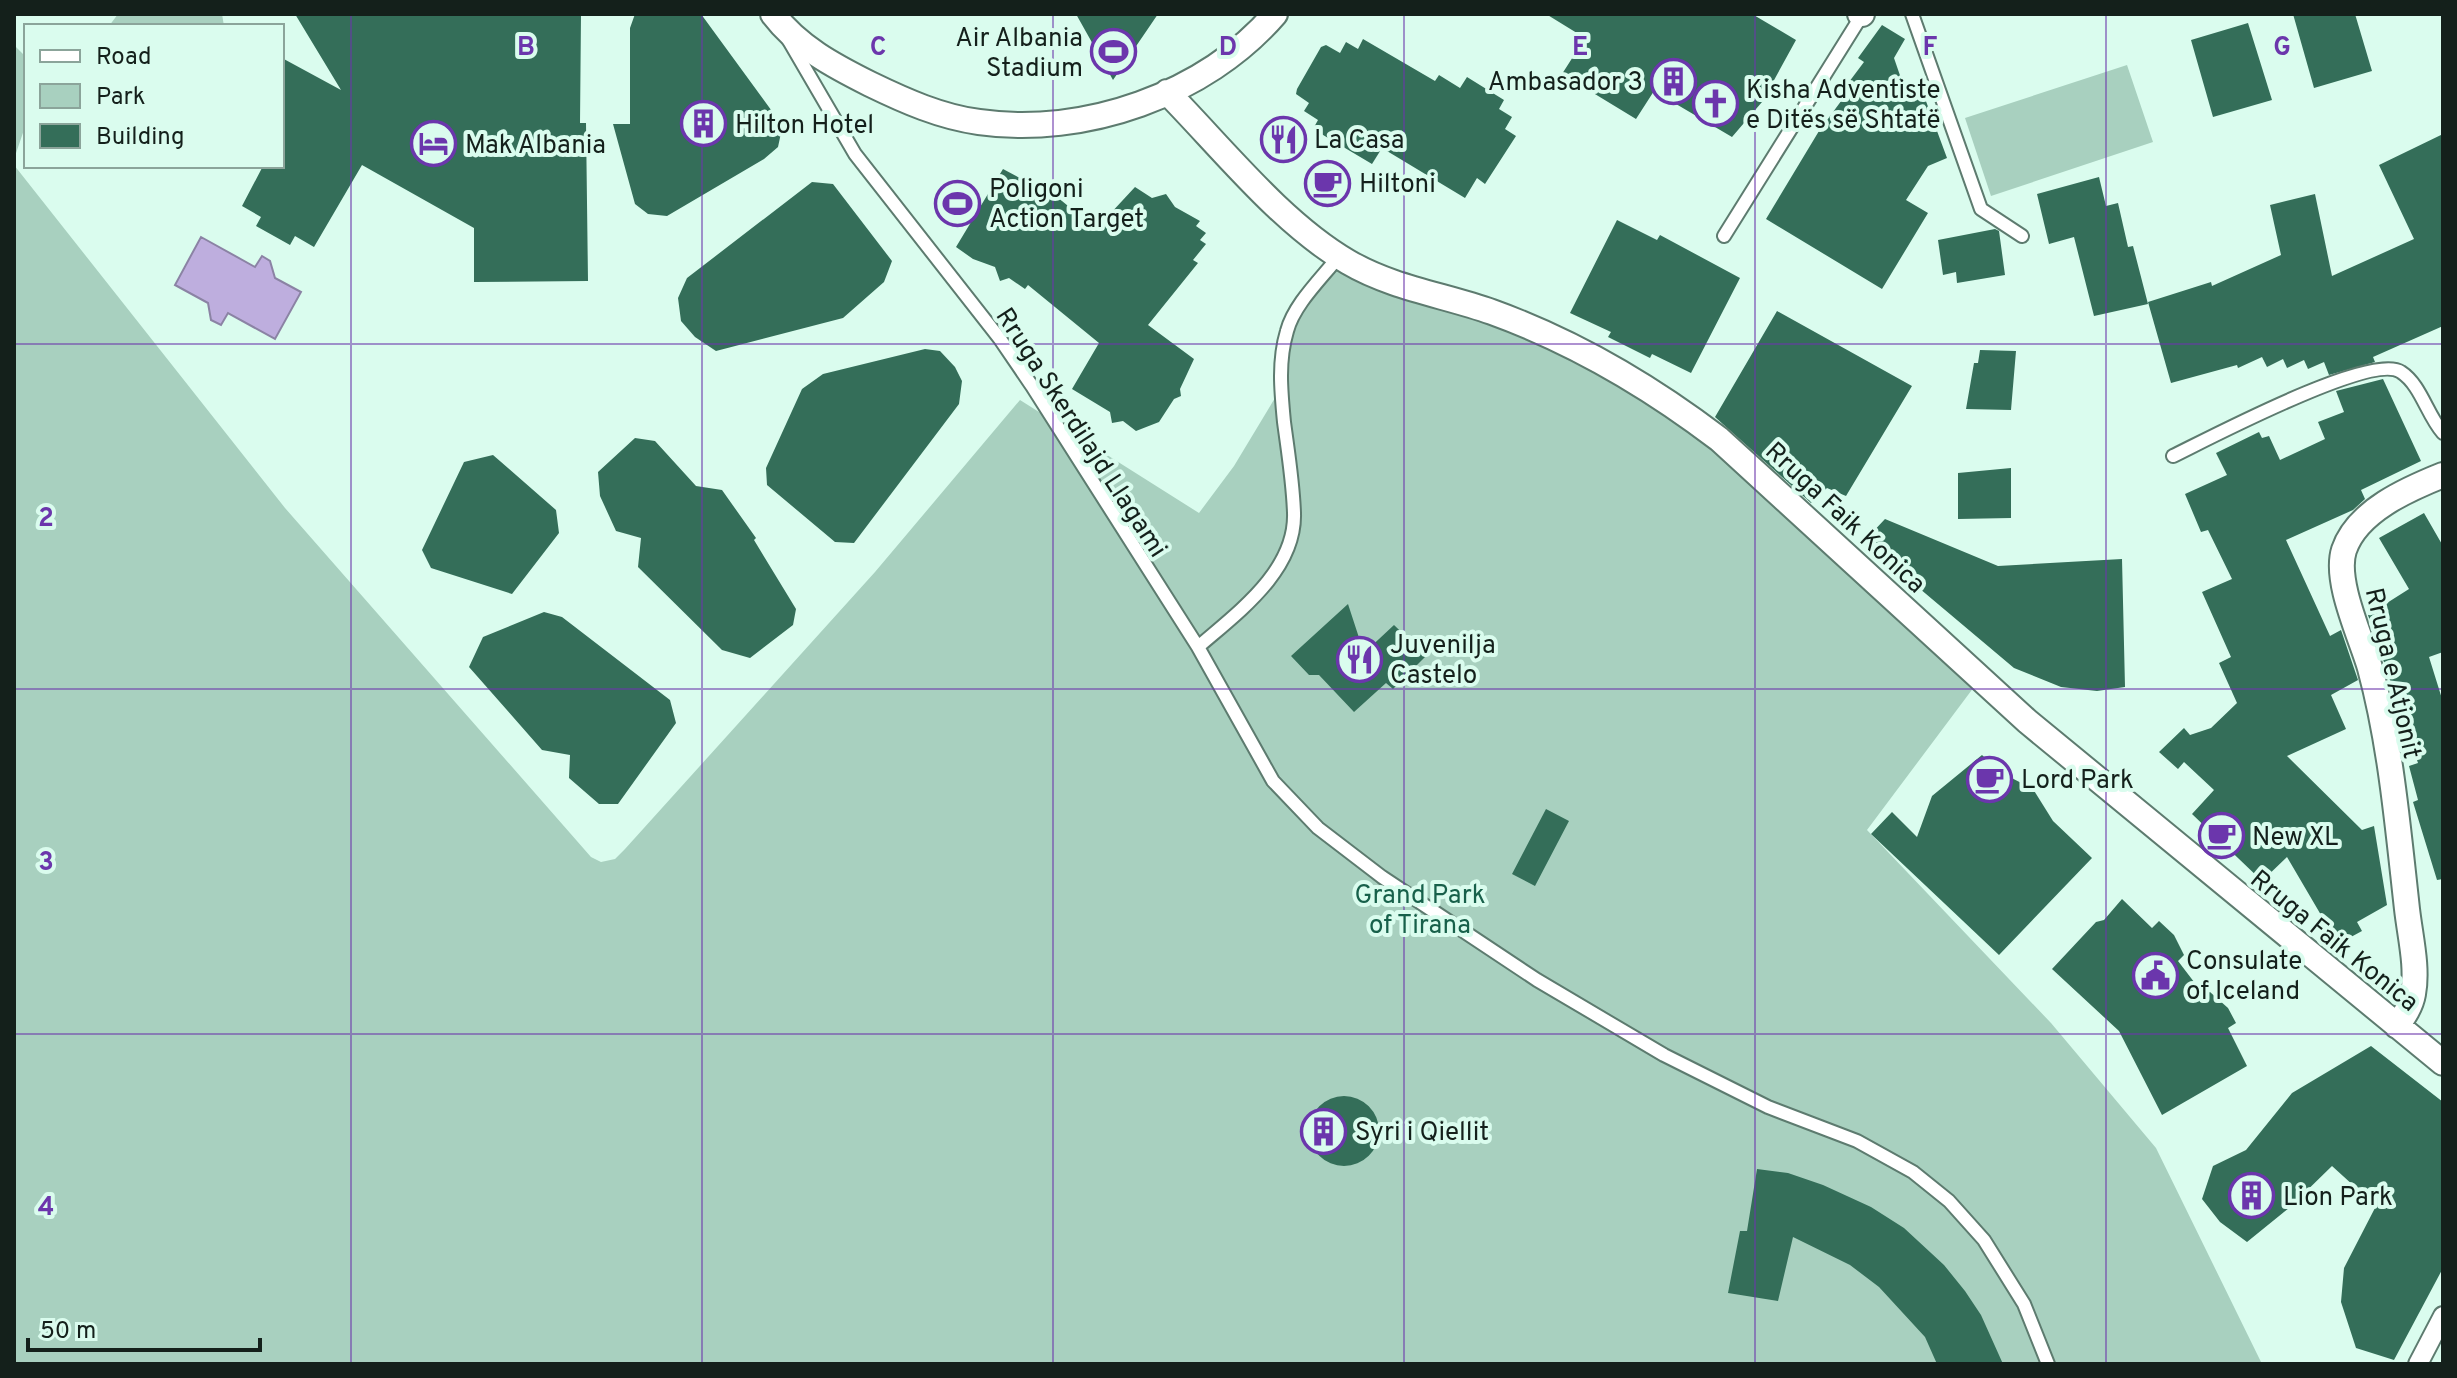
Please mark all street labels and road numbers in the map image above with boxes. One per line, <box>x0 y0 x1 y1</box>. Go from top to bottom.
street label: Rruga Skerdilajd Llagami <box>987 302 1173 564</box>
street label: Rruga Faik Konica <box>1757 436 1931 602</box>
street label: Rruga e Atjonit <box>2356 585 2427 762</box>
street label: Rruga Faik Konica <box>2242 864 2424 1020</box>

